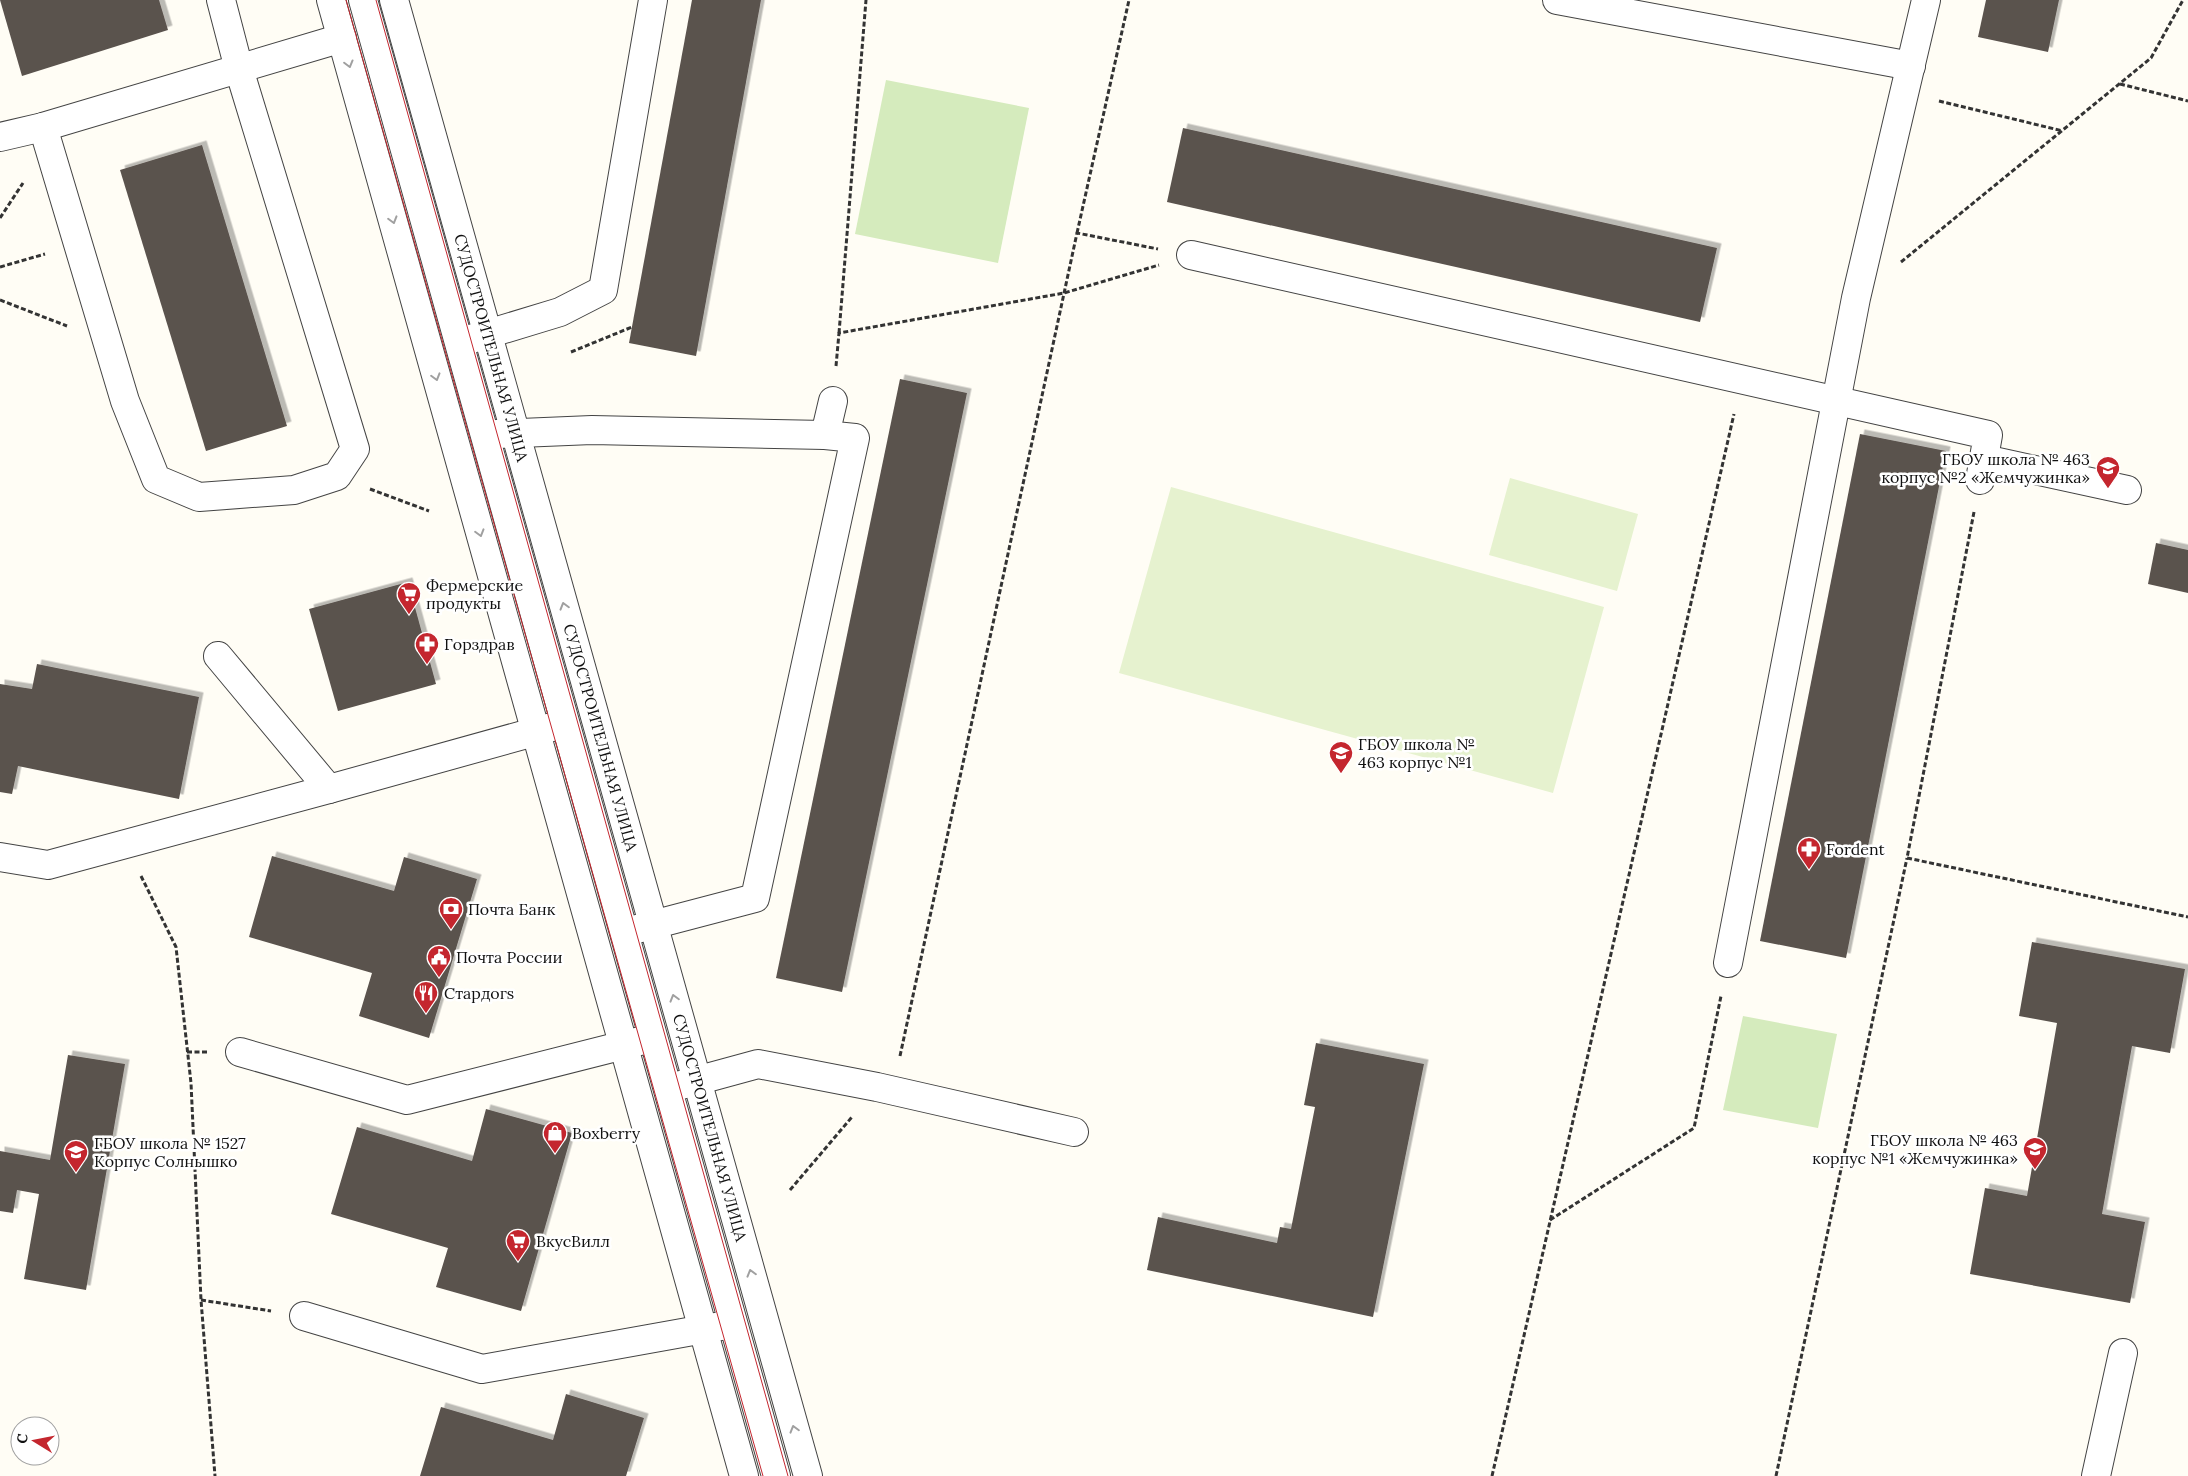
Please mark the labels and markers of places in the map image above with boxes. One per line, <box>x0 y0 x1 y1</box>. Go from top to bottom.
place label: ГБОУ школа № 463 корпус №2 «Жемчужинка» <box>1881 449 2090 487</box>
school or university icon: ГБОУ школа № 463 корпус №2 «Жемчужинка» <box>2095 455 2121 489</box>
place label: Фермерские продукты <box>426 575 523 613</box>
supermarket icon: Фермерские продукты <box>396 581 422 615</box>
pharmacy icon: Горздрав <box>414 631 440 665</box>
place label: Горздрав <box>444 634 515 654</box>
place label: ГБОУ школа № 463 корпус №1 <box>1358 734 1475 772</box>
school or university icon: ГБОУ школа № 463 корпус №1 <box>1328 740 1354 774</box>
pharmacy icon: Fordent <box>1796 836 1822 870</box>
place label: Fordent <box>1826 839 1886 859</box>
bank icon: Почта Банк <box>438 896 464 930</box>
place label: Почта Банк <box>468 899 556 919</box>
public building icon: Почта России <box>426 944 452 978</box>
place label: Почта России <box>456 947 563 967</box>
restaurant icon: Стардогs <box>413 980 439 1014</box>
place label: Стардогs <box>444 983 514 1003</box>
shop icon: Boxberry <box>542 1120 568 1154</box>
place label: Boxberry <box>572 1123 641 1143</box>
place label: ГБОУ школа № 463 корпус №1 «Жемчужинка» <box>1812 1130 2018 1168</box>
place label: ГБОУ школа № 1527 Корпус Солнышко <box>94 1133 246 1171</box>
school or university icon: ГБОУ школа № 463 корпус №1 «Жемчужинка» <box>2022 1136 2048 1170</box>
school or university icon: ГБОУ школа № 1527 Корпус Солнышко <box>63 1139 89 1173</box>
supermarket icon: ВкусВилл <box>505 1228 531 1262</box>
place label: ВкусВилл <box>536 1231 610 1251</box>

